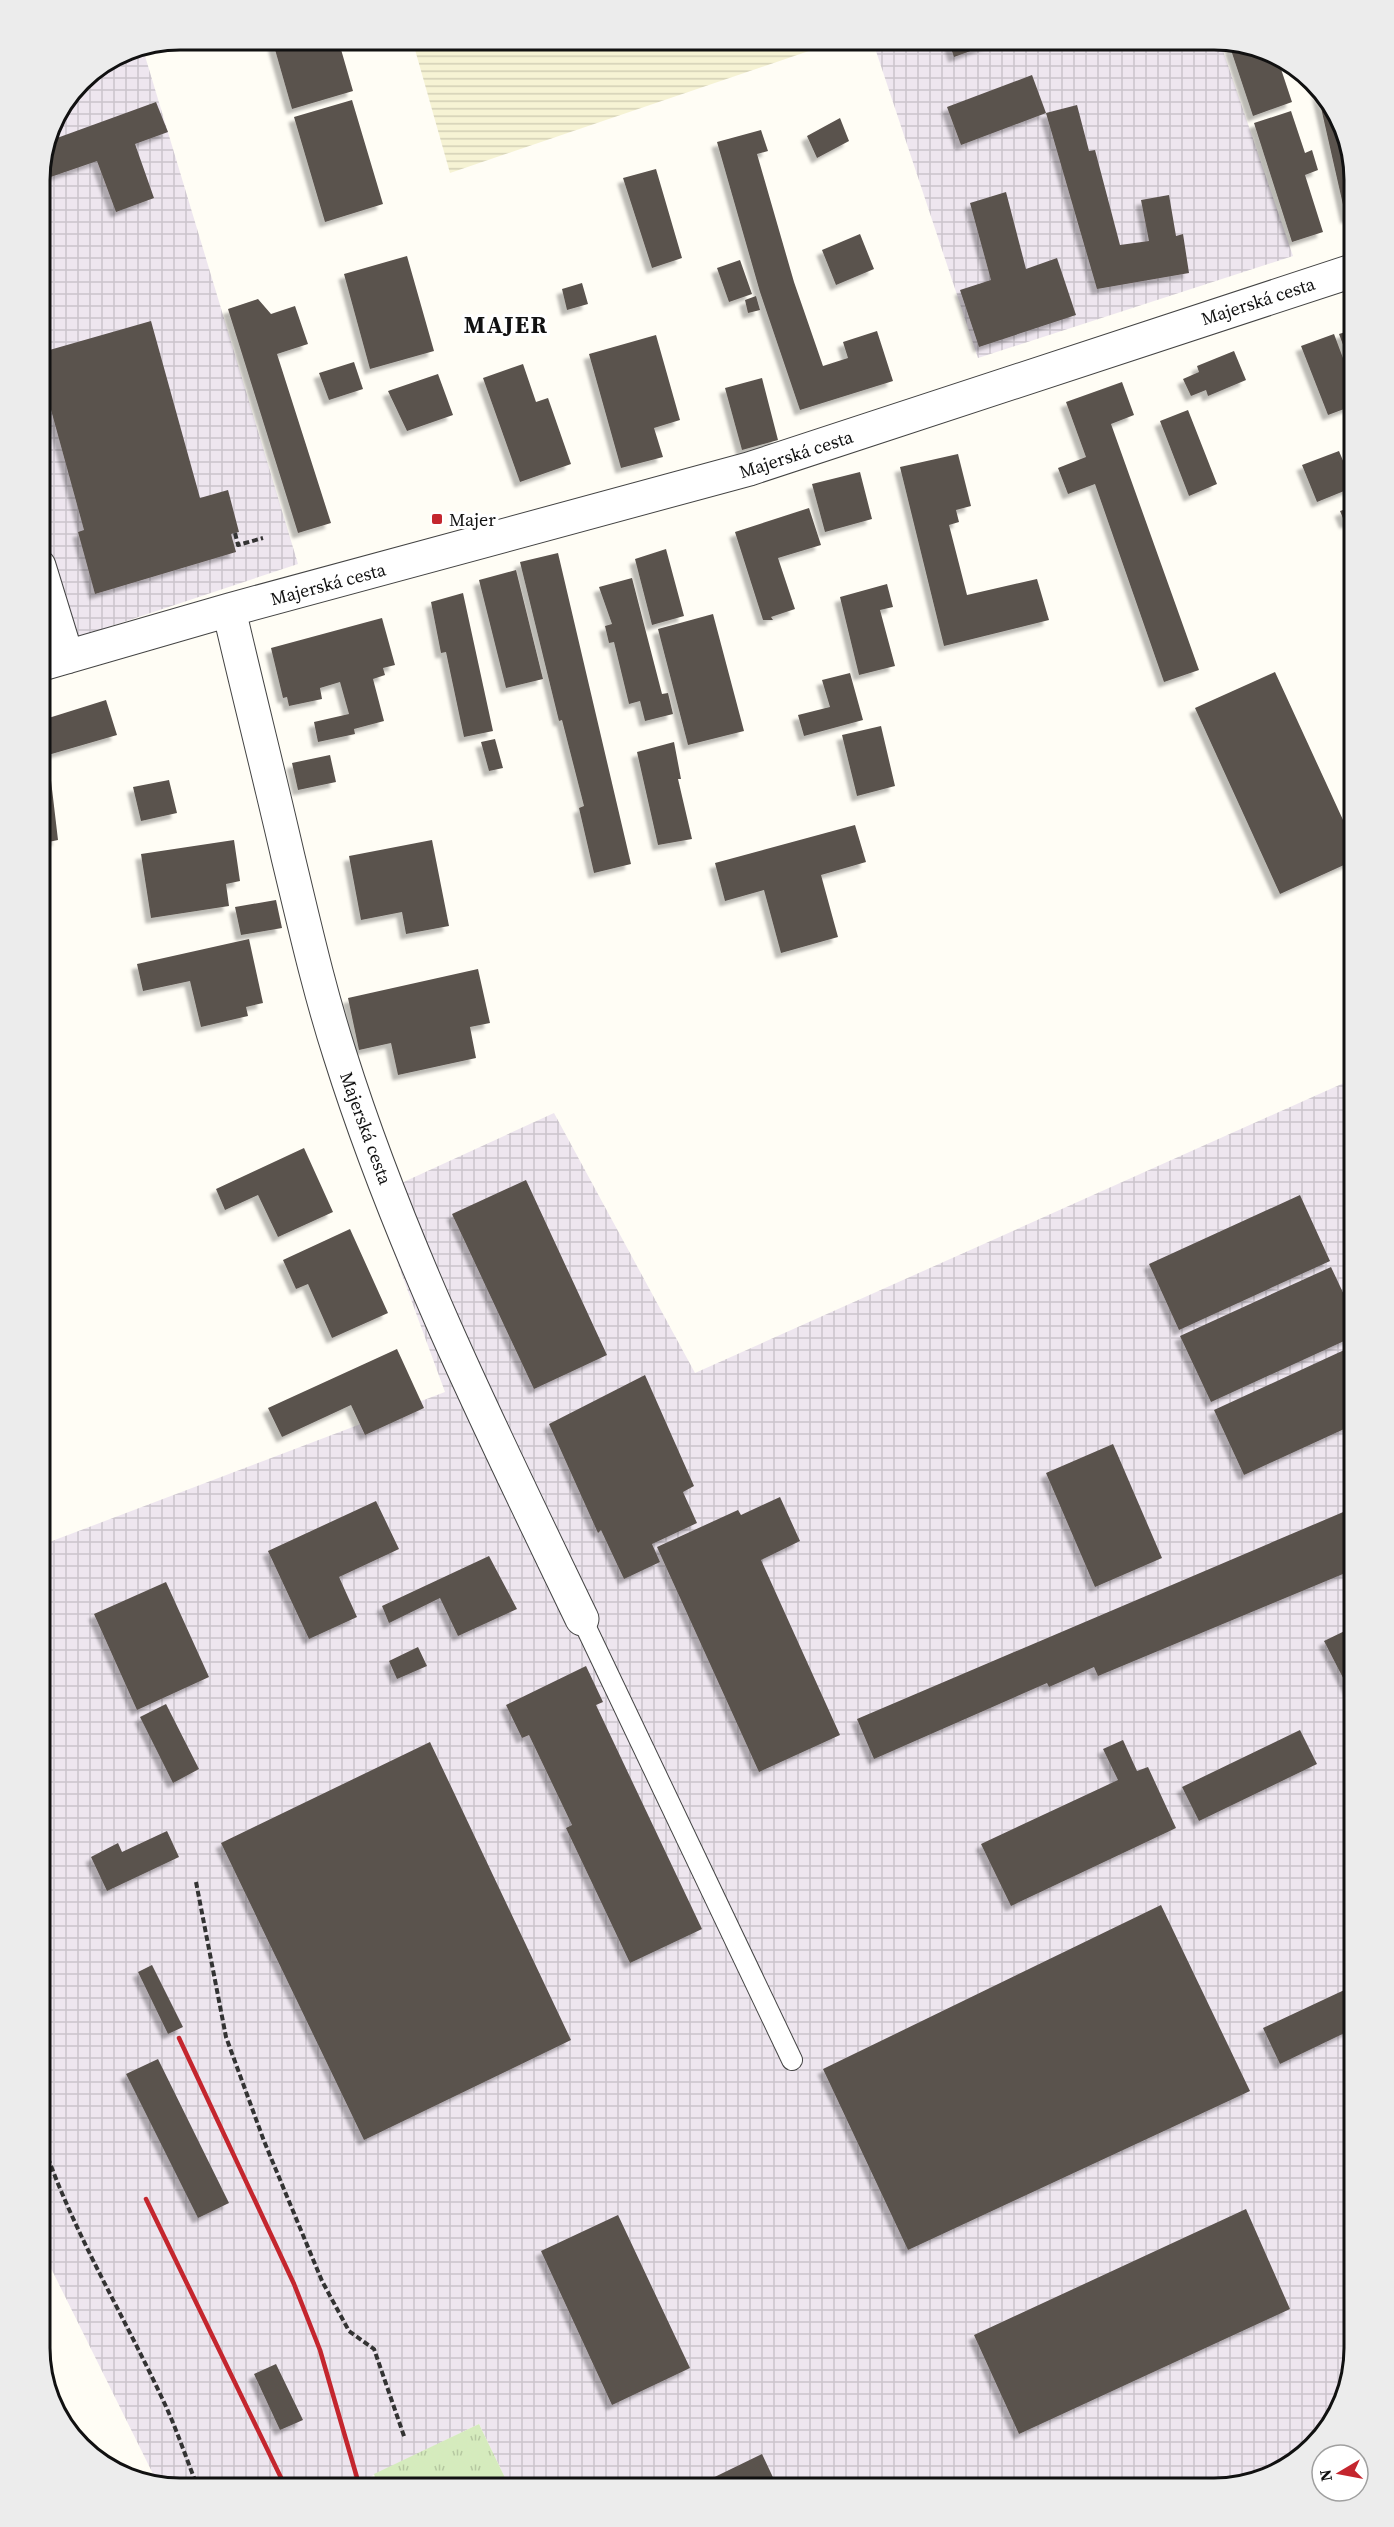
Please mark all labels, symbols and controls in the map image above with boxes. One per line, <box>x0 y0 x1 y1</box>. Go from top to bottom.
street label: Majerská cesta <box>1198 271 1319 331</box>
district label: MAJER <box>464 308 548 341</box>
street label: Majerská cesta <box>736 424 857 484</box>
place label: Majer <box>449 507 496 532</box>
marker: Majer <box>430 512 444 526</box>
street label: Majerská cesta <box>268 556 389 611</box>
street label: Majerská cesta <box>334 1068 398 1189</box>
north arrow <box>1310 2443 1370 2503</box>
text: N <box>1313 2468 1337 2483</box>

